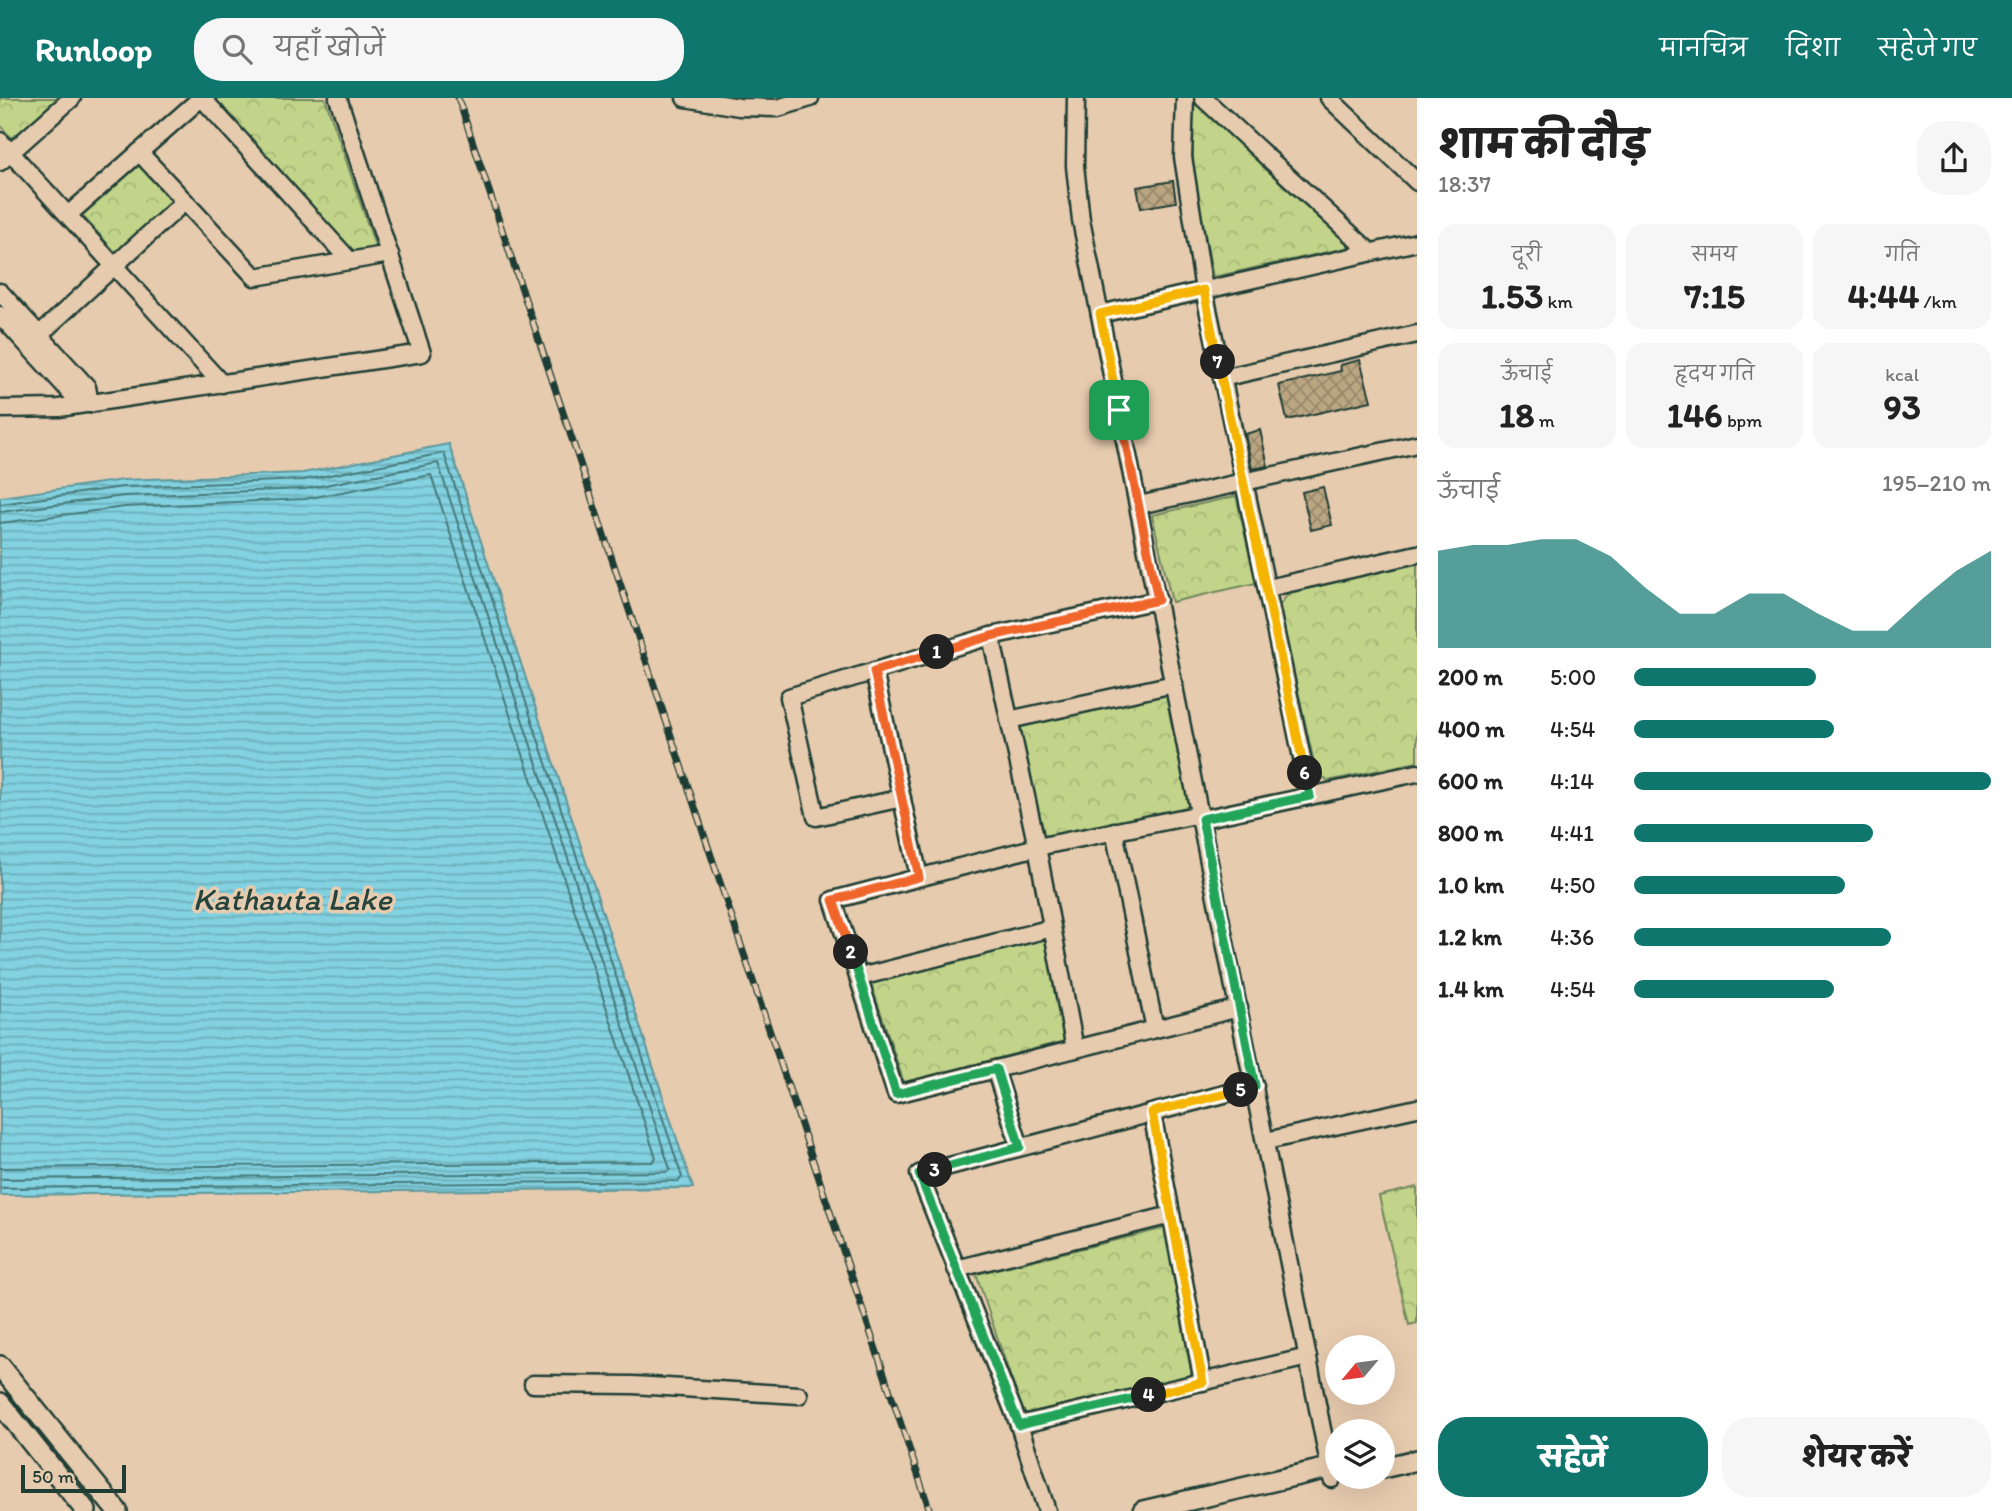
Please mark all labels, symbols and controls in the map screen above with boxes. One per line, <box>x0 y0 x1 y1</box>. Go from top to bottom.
search box <box>194 18 684 81</box>
text: Runloop <box>35 30 152 69</box>
icon: search <box>218 30 256 68</box>
text: यहाँ खोजें <box>274 31 385 63</box>
text: मानचित्र <box>1660 33 1748 62</box>
text: दिशा <box>1786 33 1840 62</box>
text: सहेजे गए <box>1878 33 1977 62</box>
text: शाम की दौड़ <box>1438 121 1648 167</box>
button: share <box>1917 121 1991 195</box>
text: 18:37 <box>1438 170 1491 198</box>
text: दूरी <box>1512 243 1542 266</box>
text: समय <box>1692 243 1737 266</box>
text: गति <box>1885 243 1919 266</box>
text: 1.53 <box>1481 275 1543 317</box>
text: 7:15 <box>1684 275 1745 317</box>
text: 4:44 <box>1848 275 1919 317</box>
text: km <box>1543 290 1573 313</box>
text: /km <box>1919 290 1957 313</box>
pin: 7 <box>1200 344 1236 380</box>
text: 7 <box>1213 350 1222 373</box>
text: ऊँचाई <box>1501 362 1552 385</box>
text: हृदय गति <box>1674 362 1755 385</box>
text: kcal <box>1885 363 1919 386</box>
pin <box>1089 380 1149 440</box>
text: 93 <box>1883 386 1921 428</box>
icon: arrive <box>1100 391 1138 429</box>
text: 18 <box>1499 394 1534 436</box>
text: 146 <box>1667 394 1723 436</box>
text: m <box>1534 409 1555 432</box>
text: bpm <box>1723 409 1762 432</box>
text: 195–210 m <box>1882 469 1991 497</box>
text: ऊँचाई <box>1438 476 1500 504</box>
pin: 1 <box>920 634 954 670</box>
text: 1 <box>932 640 941 663</box>
text: 200 m <box>1438 663 1503 691</box>
text: 5:00 <box>1550 663 1596 691</box>
text: 400 m <box>1438 715 1505 743</box>
text: 4:54 <box>1550 715 1595 743</box>
pin: 6 <box>1288 756 1322 790</box>
text: 6 <box>1299 761 1310 784</box>
text: 600 m <box>1438 767 1503 795</box>
text: 4:14 <box>1550 767 1594 795</box>
text: 800 m <box>1438 819 1503 847</box>
text: 4:41 <box>1550 819 1594 847</box>
text: 1.0 km <box>1438 871 1504 899</box>
text: 4:50 <box>1550 871 1596 899</box>
water label: Kathauta Lake <box>193 880 393 918</box>
text: 1.2 km <box>1438 923 1502 951</box>
text: 4:36 <box>1550 923 1594 951</box>
pin: 2 <box>834 934 868 970</box>
text: 2 <box>846 940 856 963</box>
text: 1.4 km <box>1438 975 1504 1003</box>
text: 4:54 <box>1550 975 1595 1003</box>
pin: 5 <box>1224 1072 1258 1108</box>
text: 5 <box>1236 1078 1245 1101</box>
pin: 3 <box>918 1152 953 1188</box>
text: 3 <box>929 1158 940 1181</box>
north arrow <box>1325 1335 1395 1405</box>
map controls <box>1325 1335 1395 1489</box>
pin: 4 <box>1132 1378 1166 1412</box>
text: 4 <box>1143 1383 1154 1406</box>
button: सहेजें <box>1438 1417 1708 1497</box>
button: शेयर करें <box>1722 1417 1991 1497</box>
button: layers <box>1325 1419 1395 1489</box>
scale bar <box>21 1462 126 1494</box>
text: 50 m <box>32 1465 74 1488</box>

